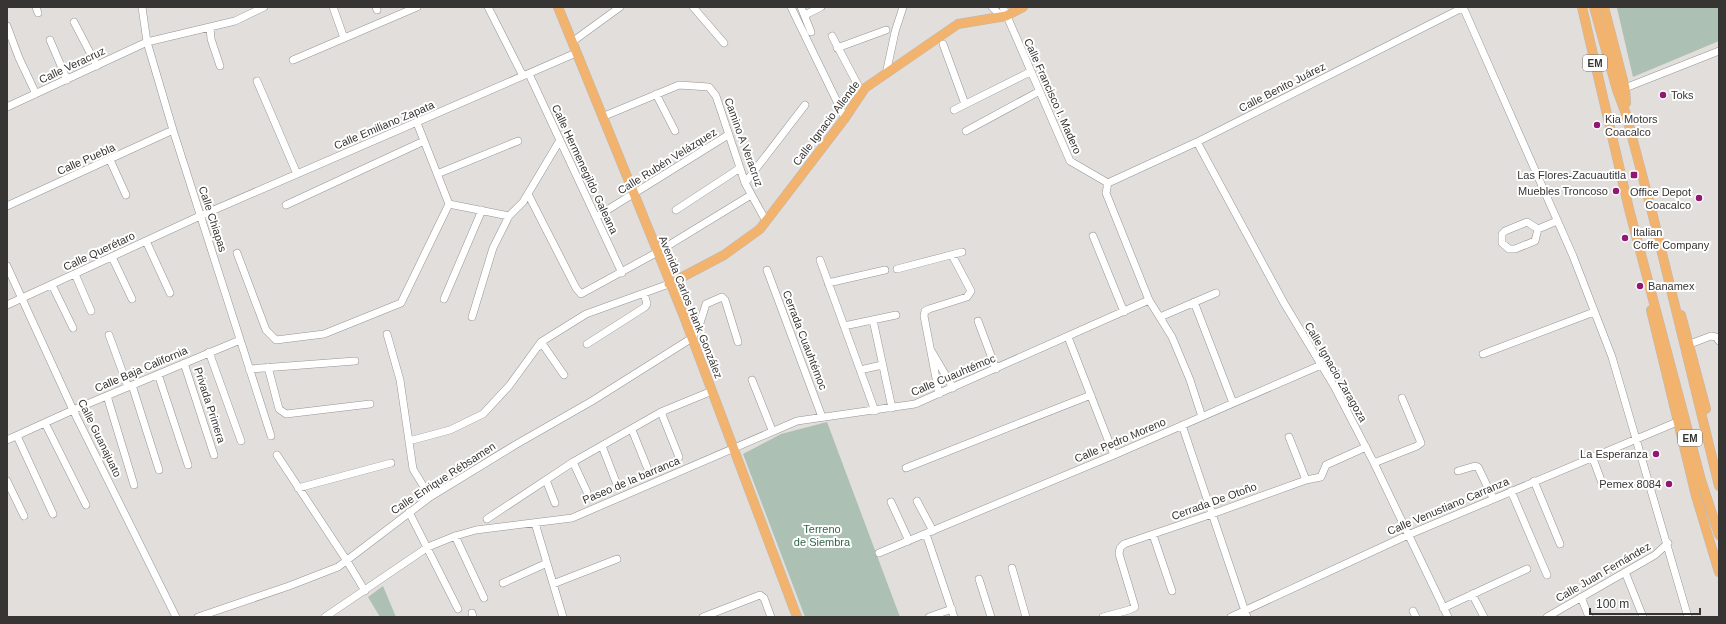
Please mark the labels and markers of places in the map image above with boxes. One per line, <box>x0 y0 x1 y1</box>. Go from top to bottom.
place label: Toks <box>1671 89 1694 101</box>
marker: Toks <box>1658 90 1668 100</box>
place label: Kia Motors Coacalco <box>1605 113 1658 138</box>
marker: Kia Motors Coacalco <box>1592 120 1602 130</box>
place label: Las Flores-Zacuautitla <box>1517 169 1627 181</box>
marker: Las Flores-Zacuautitla <box>1629 170 1639 180</box>
place label: Muebles Troncoso <box>1518 185 1608 197</box>
marker: Muebles Troncoso <box>1611 186 1621 196</box>
place label: Office Depot Coacalco <box>1630 186 1691 211</box>
marker: Office Depot Coacalco <box>1694 193 1704 203</box>
place label: Italian Coffe Company <box>1633 226 1710 251</box>
marker: Italian Coffe Company <box>1620 233 1630 243</box>
place label: Banamex <box>1648 280 1695 292</box>
marker: Banamex <box>1635 281 1645 291</box>
place label: La Esperanza <box>1580 448 1649 460</box>
marker: La Esperanza <box>1651 449 1661 459</box>
place label: Pemex 8084 <box>1599 478 1661 490</box>
marker: Pemex 8084 <box>1664 479 1674 489</box>

